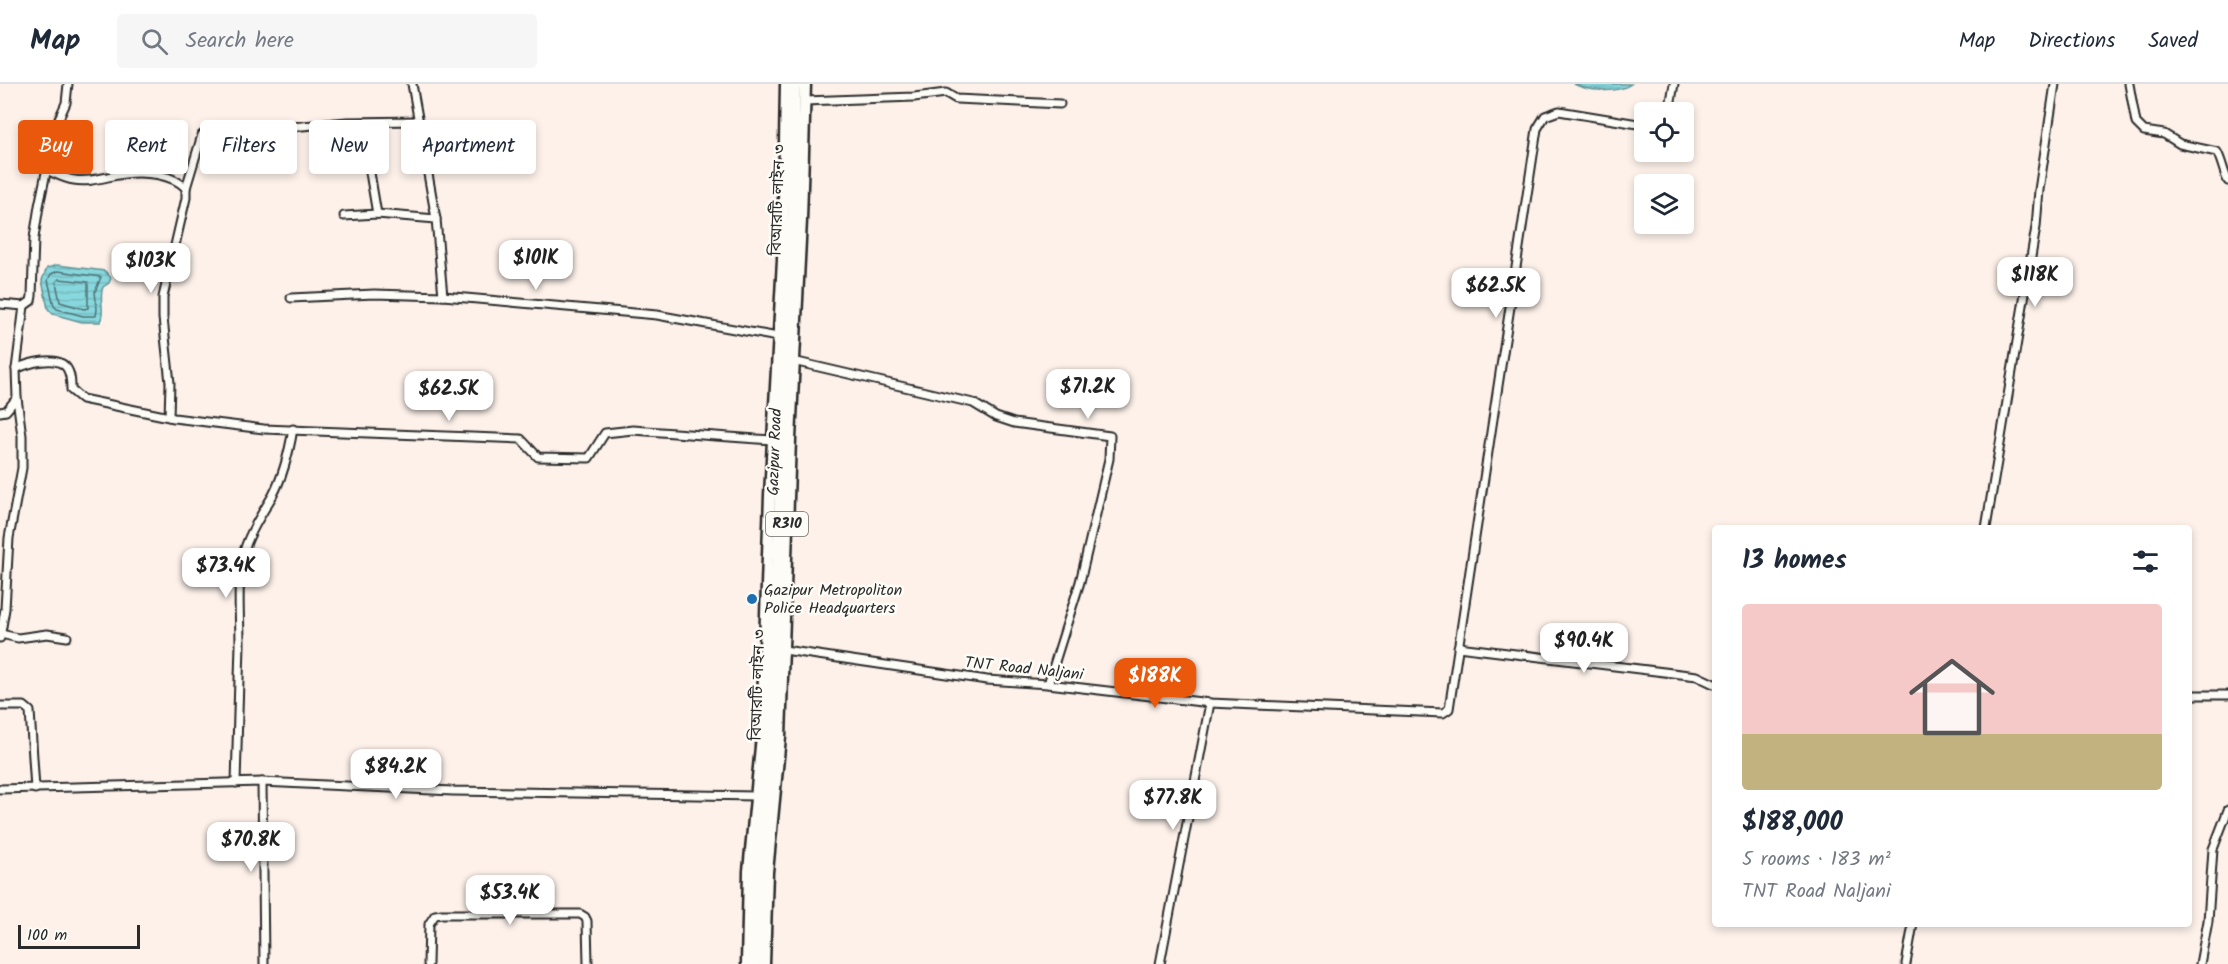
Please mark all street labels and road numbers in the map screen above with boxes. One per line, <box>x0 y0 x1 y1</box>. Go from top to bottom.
street label: বিআরটি লাইন ৩ <box>764 143 792 257</box>
street label: Gazipur Road <box>761 407 789 496</box>
road number: R310 <box>766 512 808 536</box>
street label: বিআরটি লাইন ৩ <box>744 628 772 742</box>
street label: TNT Road Naljani <box>964 650 1086 688</box>

